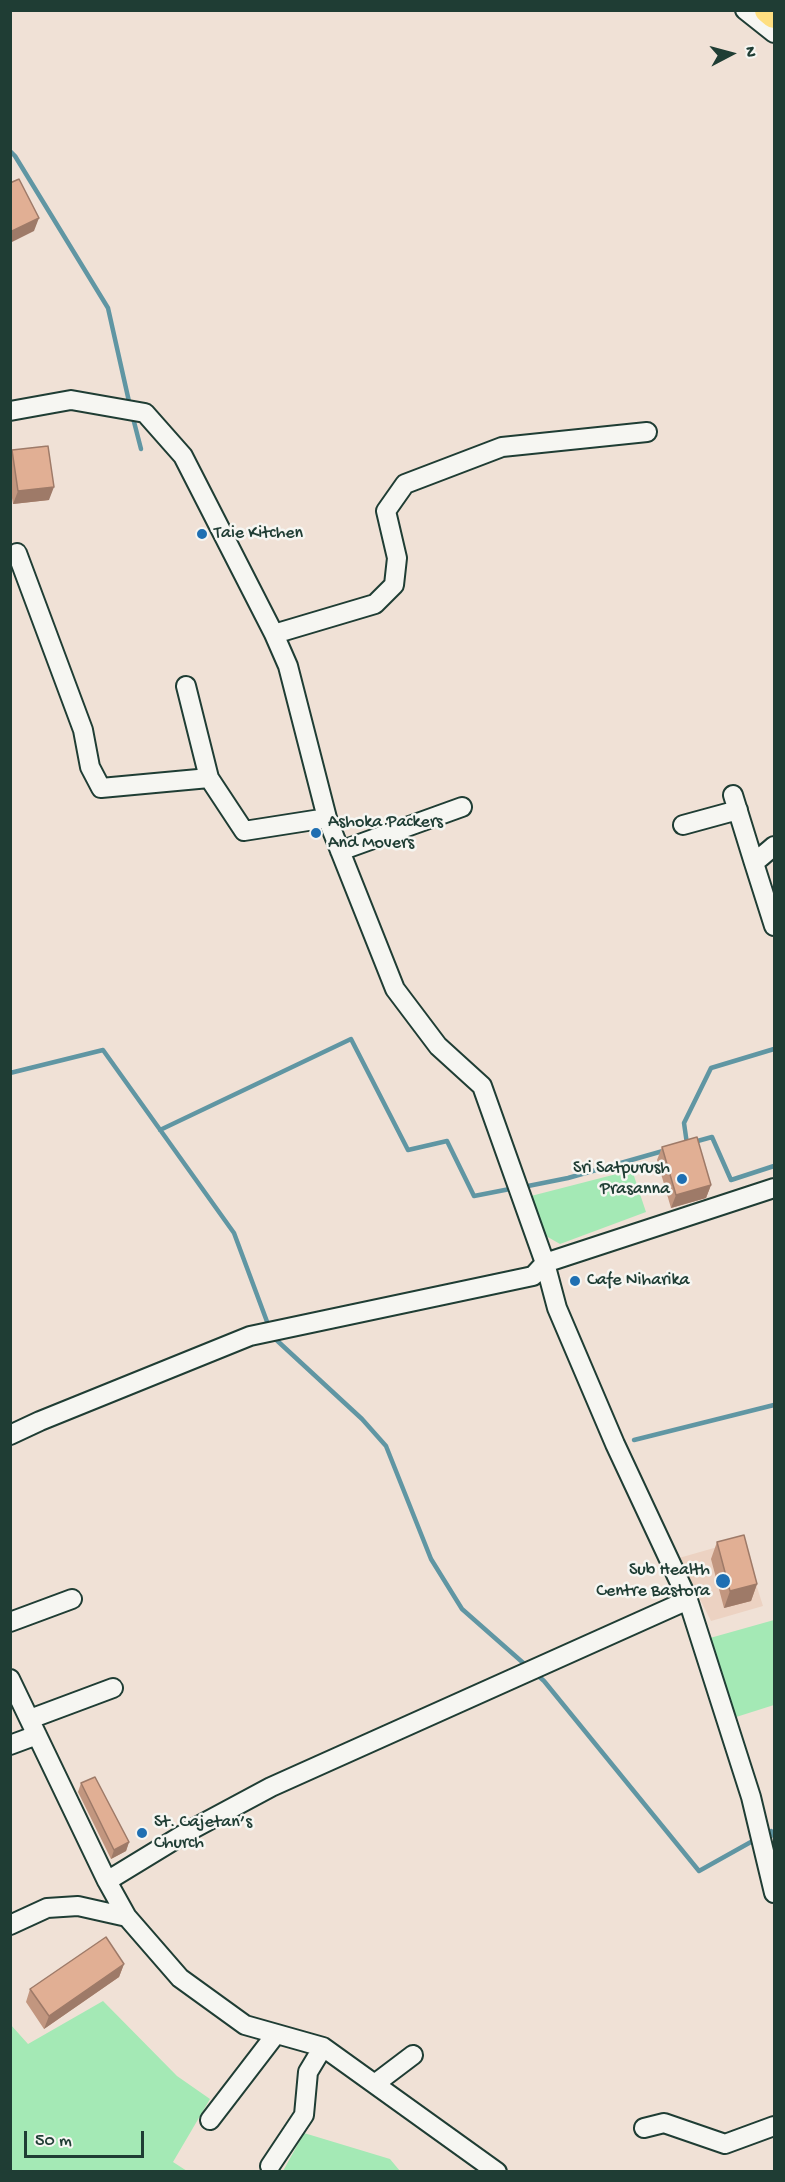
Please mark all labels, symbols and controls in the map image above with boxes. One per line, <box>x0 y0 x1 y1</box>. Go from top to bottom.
north arrow <box>701 24 761 84</box>
text: N <box>739 46 759 58</box>
place label: Taie Kitchen <box>214 523 303 545</box>
marker: Taie Kitchen <box>195 527 209 541</box>
place label: Ashoka Packers And Movers <box>328 812 443 854</box>
marker: Ashoka Packers And Movers <box>309 826 323 840</box>
place label: Sri Satpurush Prasanna <box>573 1158 670 1200</box>
marker: Sri Satpurush Prasanna <box>675 1172 689 1186</box>
place label: Cafe Niharika <box>587 1270 689 1292</box>
marker: Cafe Niharika <box>568 1274 582 1288</box>
place label: Sub Health Centre Bastora <box>596 1560 710 1602</box>
marker: Sub Health Centre Bastora <box>714 1572 732 1590</box>
place label: St. Cajetan’s Church <box>154 1812 252 1854</box>
marker: St. Cajetan’s Church <box>135 1826 149 1840</box>
scale bar <box>27 2119 147 2157</box>
text: 50 m <box>35 2131 72 2152</box>

